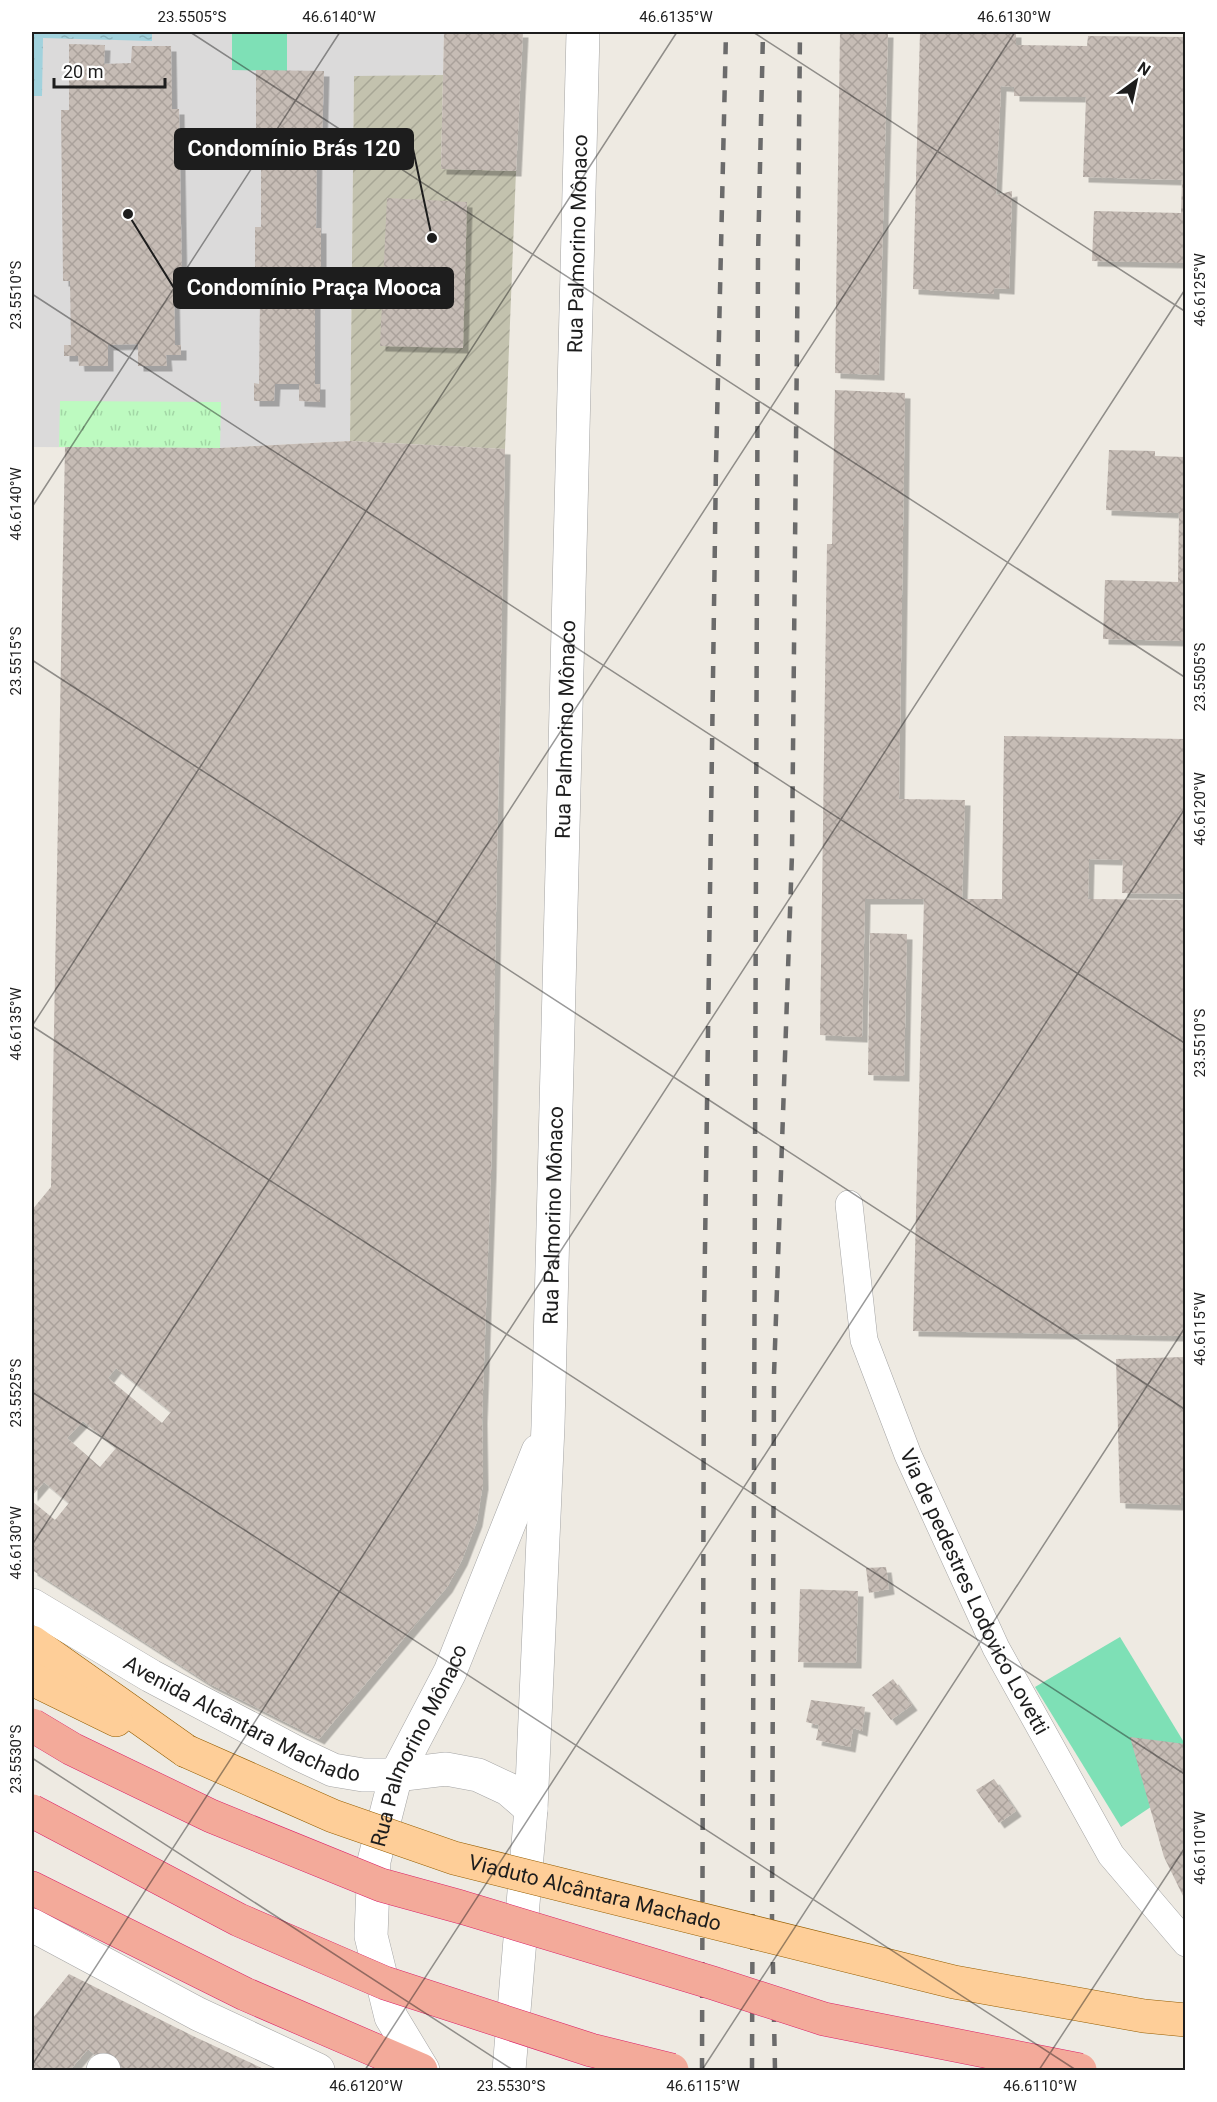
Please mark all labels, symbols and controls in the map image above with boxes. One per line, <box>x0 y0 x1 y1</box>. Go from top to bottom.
text: 23.5505°S <box>157 8 227 26</box>
text: 46.6140°W <box>302 8 376 26</box>
text: 46.6135°W <box>639 8 713 26</box>
text: 46.6130°W <box>977 8 1051 26</box>
scale bar <box>54 51 165 89</box>
north arrow <box>1106 51 1166 111</box>
text: N <box>1134 58 1154 80</box>
text: 20 m <box>63 61 103 82</box>
callout: Condomínio Brás 120 <box>175 129 413 169</box>
street label: Rua Palmorino Mônaco <box>563 134 592 353</box>
text: Condomínio Brás 120 <box>187 136 401 161</box>
text: 46.6125°W <box>1191 253 1209 327</box>
text: 23.5510°S <box>7 260 25 330</box>
callout: Condomínio Praça Mooca <box>174 268 453 308</box>
text: Condomínio Praça Mooca <box>187 275 442 300</box>
text: 46.6140°W <box>7 467 25 541</box>
street label: Rua Palmorino Mônaco <box>551 620 580 839</box>
text: 23.5515°S <box>7 626 25 696</box>
text: 23.5505°S <box>1191 642 1209 712</box>
text: 46.6120°W <box>1191 772 1209 846</box>
text: 46.6135°W <box>7 987 25 1061</box>
text: 23.5510°S <box>1191 1008 1209 1078</box>
street label: Rua Palmorino Mônaco <box>539 1106 568 1325</box>
text: 46.6115°W <box>1191 1292 1209 1366</box>
text: 23.5525°S <box>7 1358 25 1428</box>
street label: Via de pedestres Lodovico Lovetti <box>895 1445 1054 1739</box>
text: 46.6130°W <box>7 1506 25 1580</box>
street label: Rua Palmorino Mônaco <box>366 1641 472 1849</box>
street label: Avenida Alcântara Machado <box>120 1651 362 1786</box>
text: 23.5530°S <box>7 1724 25 1794</box>
text: 46.6110°W <box>1191 1811 1209 1885</box>
street label: Viaduto Alcântara Machado <box>466 1850 724 1936</box>
text: 46.6120°W <box>329 2077 403 2095</box>
text: 23.5530°S <box>476 2077 546 2095</box>
text: 46.6115°W <box>666 2077 740 2095</box>
text: 46.6110°W <box>1003 2077 1077 2095</box>

